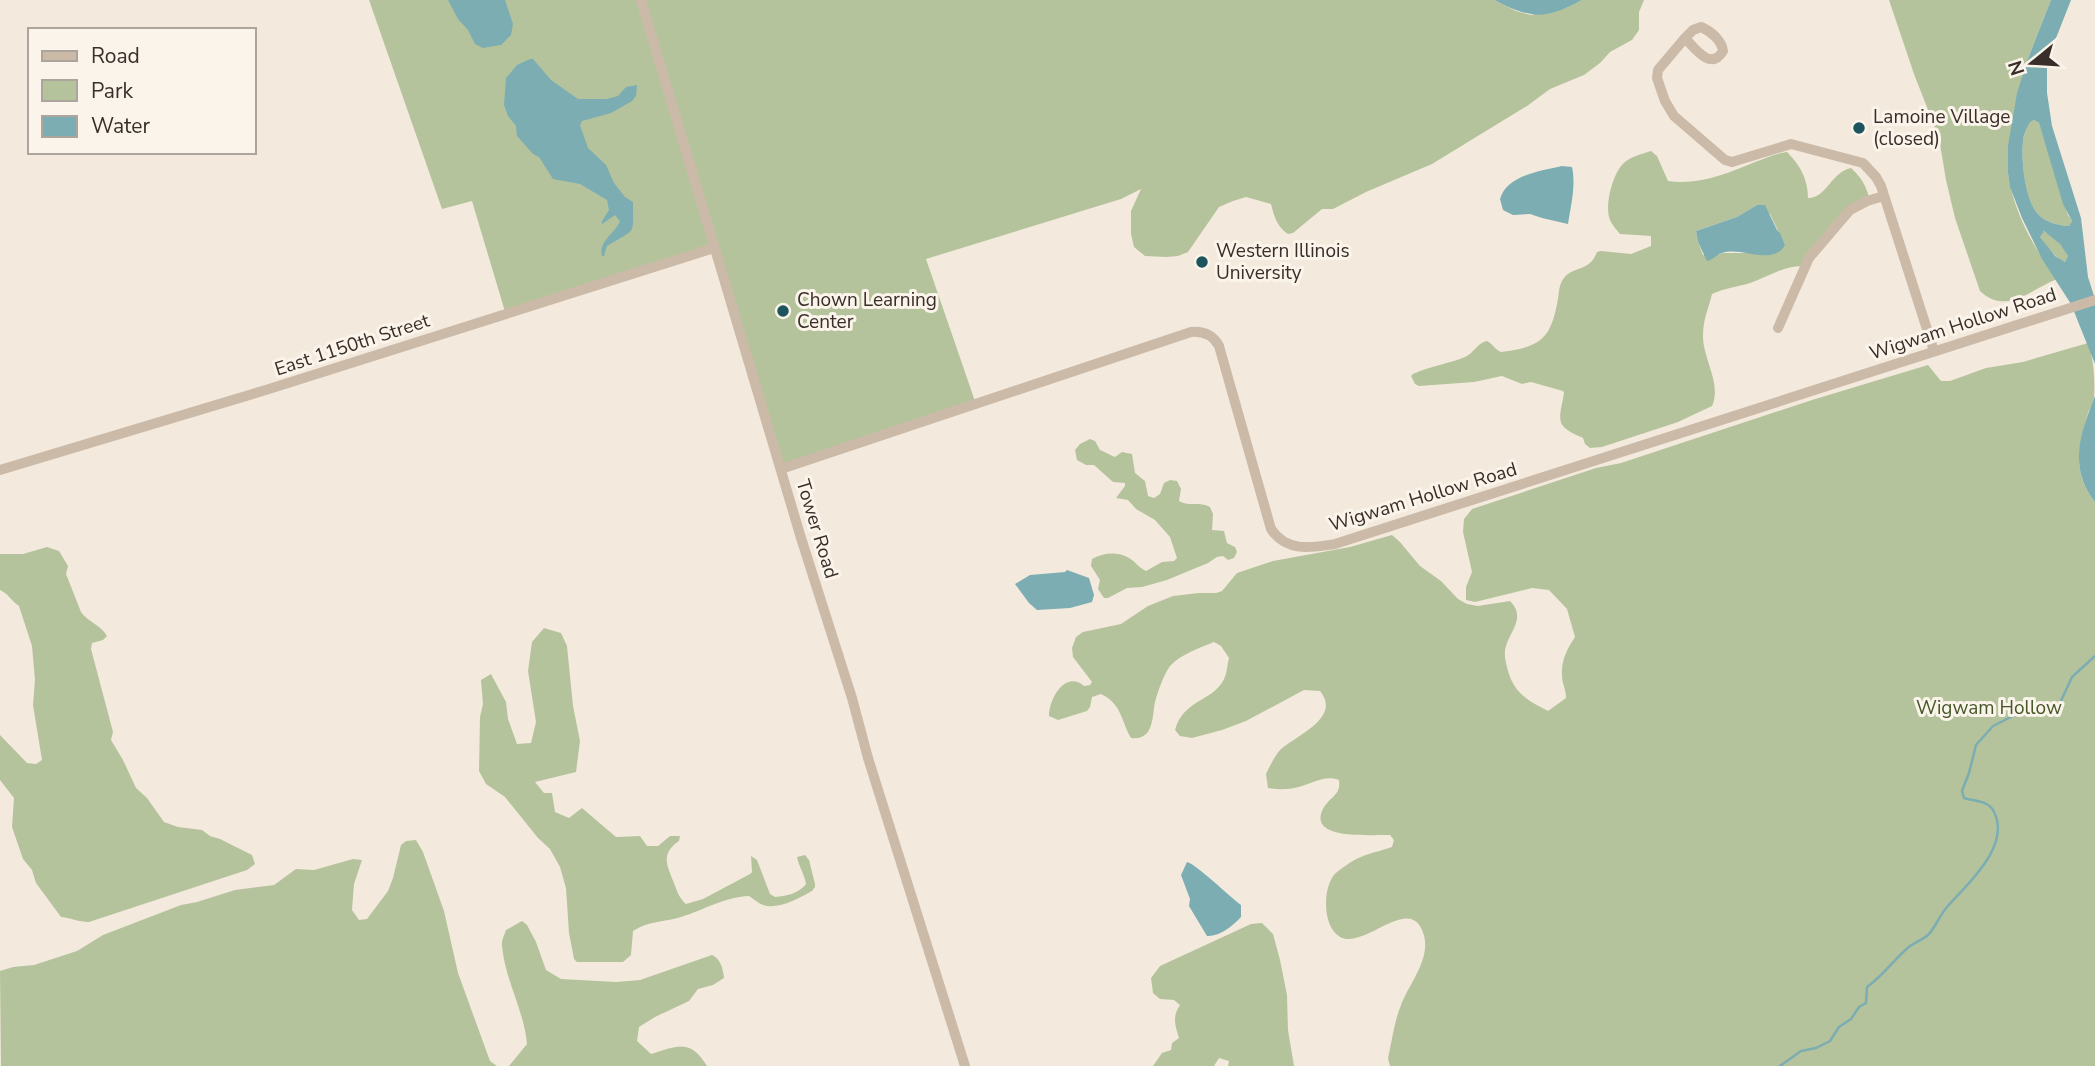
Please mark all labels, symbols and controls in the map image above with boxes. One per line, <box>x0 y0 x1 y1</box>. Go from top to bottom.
legend <box>28 28 256 154</box>
north arrow <box>1997 28 2067 98</box>
text: Road <box>91 42 140 70</box>
text: N <box>2002 57 2031 79</box>
text: Park <box>91 77 133 105</box>
place label: Lamoine Village (closed) <box>1873 104 2010 152</box>
text: Water <box>91 112 150 140</box>
marker: Lamoine Village (closed) <box>1851 120 1867 136</box>
place label: Western Illinois University <box>1216 238 1350 286</box>
marker: Western Illinois University <box>1194 254 1210 270</box>
street label: Wigwam Hollow Road <box>1866 281 2060 367</box>
place label: Chown Learning Center <box>797 287 937 335</box>
marker: Chown Learning Center <box>775 303 791 319</box>
street label: East 1150th Street <box>271 308 433 382</box>
street label: Wigwam Hollow Road <box>1326 456 1520 538</box>
street label: Tower Road <box>790 476 844 582</box>
park label: Wigwam Hollow <box>1916 695 2062 721</box>

